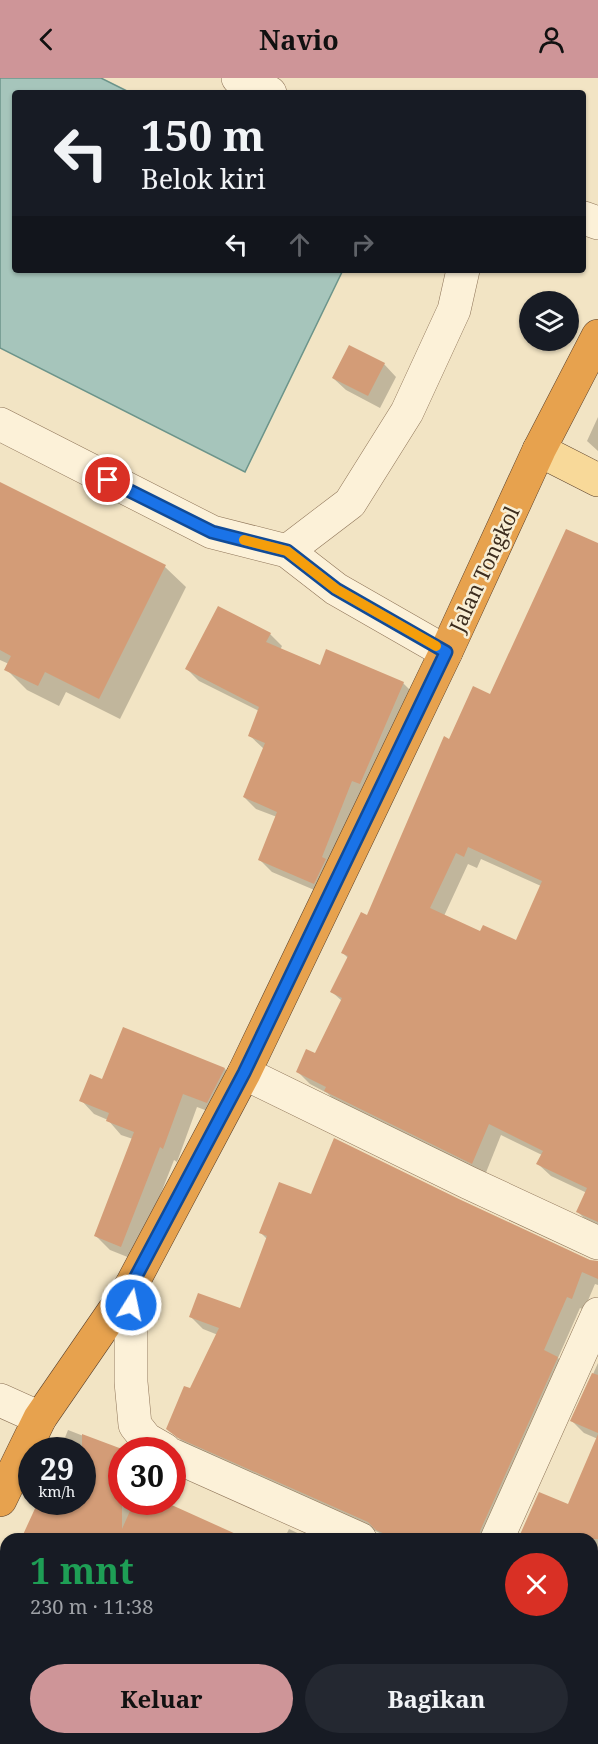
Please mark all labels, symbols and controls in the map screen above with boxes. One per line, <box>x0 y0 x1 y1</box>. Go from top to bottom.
text: Navio <box>259 21 339 58</box>
icon: back <box>30 23 63 56</box>
icon: person <box>535 23 568 56</box>
text: 150 m <box>141 106 265 163</box>
icon: left <box>42 114 120 192</box>
text: Belok kiri <box>141 160 266 197</box>
icon: left <box>220 228 253 261</box>
icon: ahead <box>283 228 316 261</box>
icon: right <box>346 228 379 261</box>
map controls <box>519 291 579 351</box>
button: layers <box>519 291 579 351</box>
pin <box>82 454 133 505</box>
icon: arrive <box>91 463 124 496</box>
street label: Jalan Tongkol <box>442 501 526 637</box>
position arrow <box>99 1273 163 1337</box>
speed limit sign: 30 <box>108 1437 186 1515</box>
text: 29 <box>40 1448 74 1489</box>
text: km/h <box>39 1481 75 1501</box>
text: 1 mnt <box>30 1546 134 1595</box>
button: close <box>505 1553 568 1616</box>
text: 230 m · 11:38 <box>30 1593 153 1620</box>
button: Keluar <box>30 1664 293 1733</box>
button: Bagikan <box>305 1664 568 1733</box>

